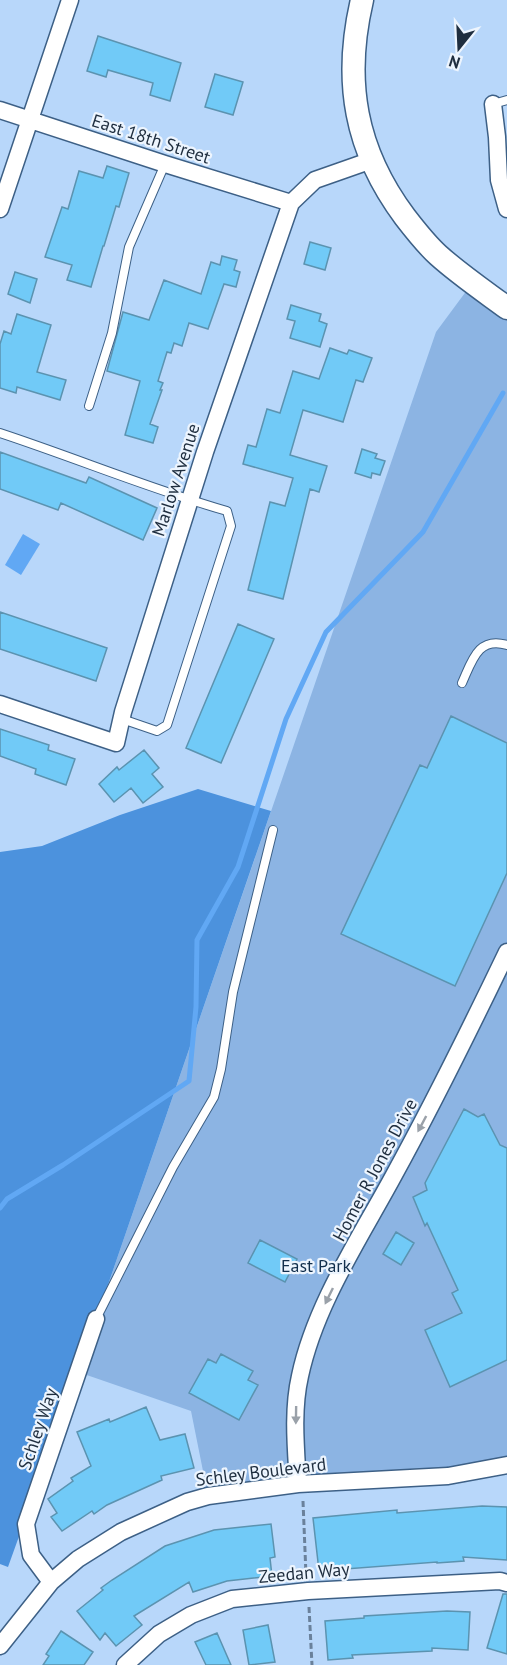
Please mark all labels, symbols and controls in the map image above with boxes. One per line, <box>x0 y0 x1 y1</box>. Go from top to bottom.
north arrow <box>429 18 489 78</box>
text: N <box>446 51 462 73</box>
street label: East 18th Street <box>89 109 213 169</box>
street label: Marlow Avenue <box>146 421 205 539</box>
street label: Homer R Jones Drive <box>327 1094 422 1245</box>
one-way arrow <box>417 1116 427 1133</box>
park label: East Park <box>281 1254 351 1277</box>
one-way arrow <box>325 1288 334 1305</box>
street label: Schley Way <box>13 1384 62 1473</box>
one-way arrow <box>291 1405 301 1424</box>
street label: Schley Boulevard <box>194 1452 328 1491</box>
street label: Zeedan Way <box>257 1557 351 1588</box>

